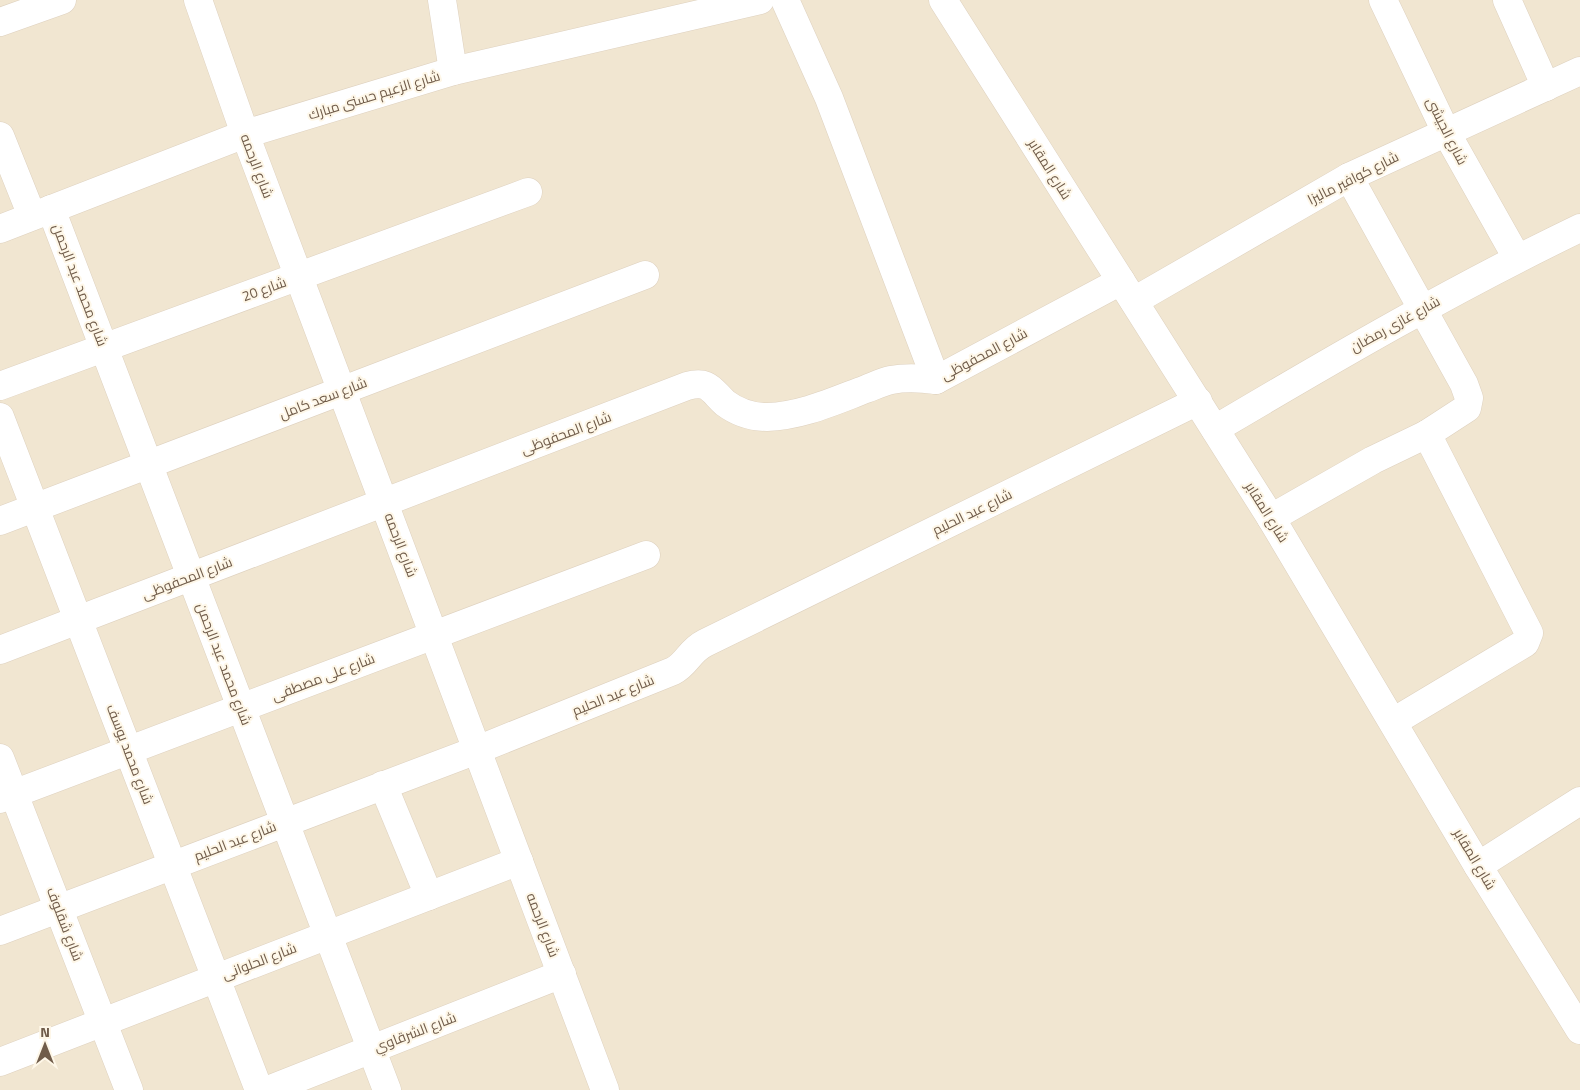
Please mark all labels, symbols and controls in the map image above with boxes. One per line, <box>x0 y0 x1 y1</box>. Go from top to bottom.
street label: شارع الزعيم حسنى مبارك <box>305 64 442 125</box>
street label: شارع الجيشى <box>1421 93 1473 168</box>
street label: شارع الرحمه <box>236 131 279 201</box>
street label: شارع المقابر <box>1023 133 1077 203</box>
street label: شارع كوافير ماليزا <box>1304 146 1402 210</box>
street label: شارع محمد عبد الرحمن <box>47 221 113 349</box>
street label: شارع 20 <box>239 271 289 306</box>
street label: شارع غازى رمضان <box>1346 290 1444 357</box>
street label: شارع المحفوظى <box>937 322 1031 385</box>
street label: شارع سعد كامل <box>276 371 370 424</box>
street label: شارع المحفوظى <box>517 406 614 459</box>
street label: شارع المقابر <box>1240 476 1294 546</box>
street label: شارع عبد الحليم <box>928 483 1015 540</box>
street label: شارع الرحمه <box>380 510 423 580</box>
street label: شارع المحفوظى <box>138 551 235 604</box>
street label: شارع محمد عبد الرحمن <box>191 600 257 728</box>
street label: شارع على مصطفى <box>268 647 377 706</box>
street label: شارع عبد الحليم <box>569 669 657 721</box>
street label: شارع محمد يوسف <box>102 701 159 807</box>
street label: شارع عبد الحليم <box>191 815 279 866</box>
street label: شارع المقابر <box>1448 823 1502 893</box>
street label: شارع شقلوف <box>42 884 89 964</box>
street label: شارع الرحمه <box>522 890 565 960</box>
street label: شارع الحلوانى <box>218 937 299 984</box>
street label: شارع الشرقاوي <box>371 1006 460 1059</box>
north arrow <box>20 1020 70 1070</box>
text: N <box>40 1021 50 1042</box>

